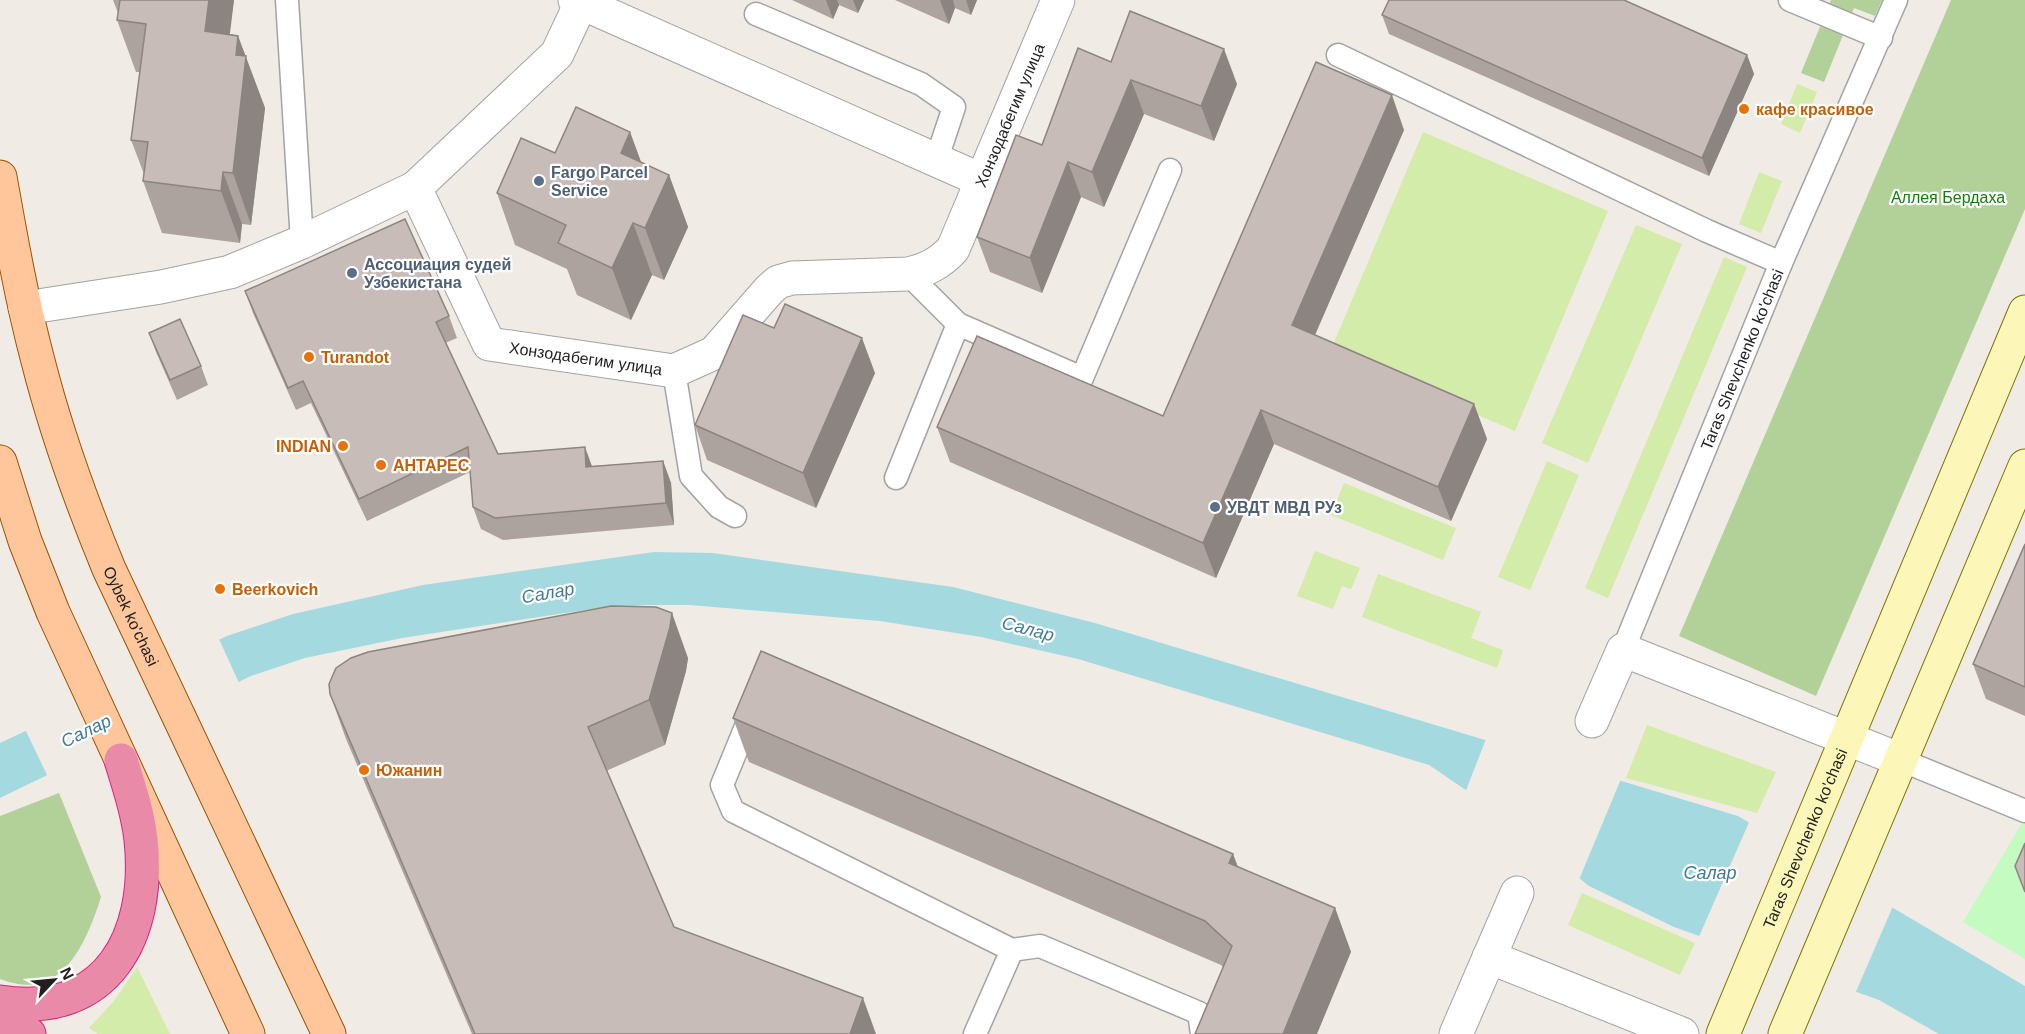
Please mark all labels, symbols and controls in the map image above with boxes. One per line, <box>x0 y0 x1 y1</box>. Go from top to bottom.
street label: Хонзодабегим улица <box>972 41 1047 189</box>
place label: кафе красивое <box>1756 101 1874 118</box>
marker: кафе красивое <box>1737 102 1751 116</box>
place label: Fargo Parcel Service <box>551 164 648 199</box>
marker: Fargo Parcel Service <box>532 174 546 188</box>
park label: Аллея Бердаха <box>1891 189 2005 206</box>
place label: Ассоциация судей Узбекистана <box>364 256 511 291</box>
marker: Ассоциация судей Узбекистана <box>345 266 359 280</box>
street label: Taras Shevchenko ko'chasi <box>1697 267 1786 452</box>
street label: Хонзодабегим улица <box>508 339 664 378</box>
place label: Turandot <box>321 349 390 366</box>
marker: Turandot <box>302 350 316 364</box>
place label: INDIAN <box>276 438 331 455</box>
marker: INDIAN <box>336 439 350 453</box>
place label: АНТАРЕС <box>393 457 470 474</box>
marker: АНТАРЕС <box>374 458 388 472</box>
place label: УВДТ МВД РУз <box>1227 499 1342 516</box>
marker: УВДТ МВД РУз <box>1208 500 1222 514</box>
street label: Oybek ko'chasi <box>100 564 162 669</box>
water label: Салар <box>520 579 576 607</box>
place label: Beerkovich <box>232 581 318 598</box>
marker: Beerkovich <box>213 582 227 596</box>
water label: Салар <box>1000 612 1056 646</box>
water label: Салар <box>58 710 114 752</box>
street label: Taras Shevchenko ko'chasi <box>1760 746 1850 931</box>
place label: Южанин <box>376 762 442 779</box>
marker: Южанин <box>357 763 371 777</box>
water label: Салар <box>1683 863 1737 883</box>
north arrow <box>24 950 84 1010</box>
text: N <box>57 965 77 983</box>

